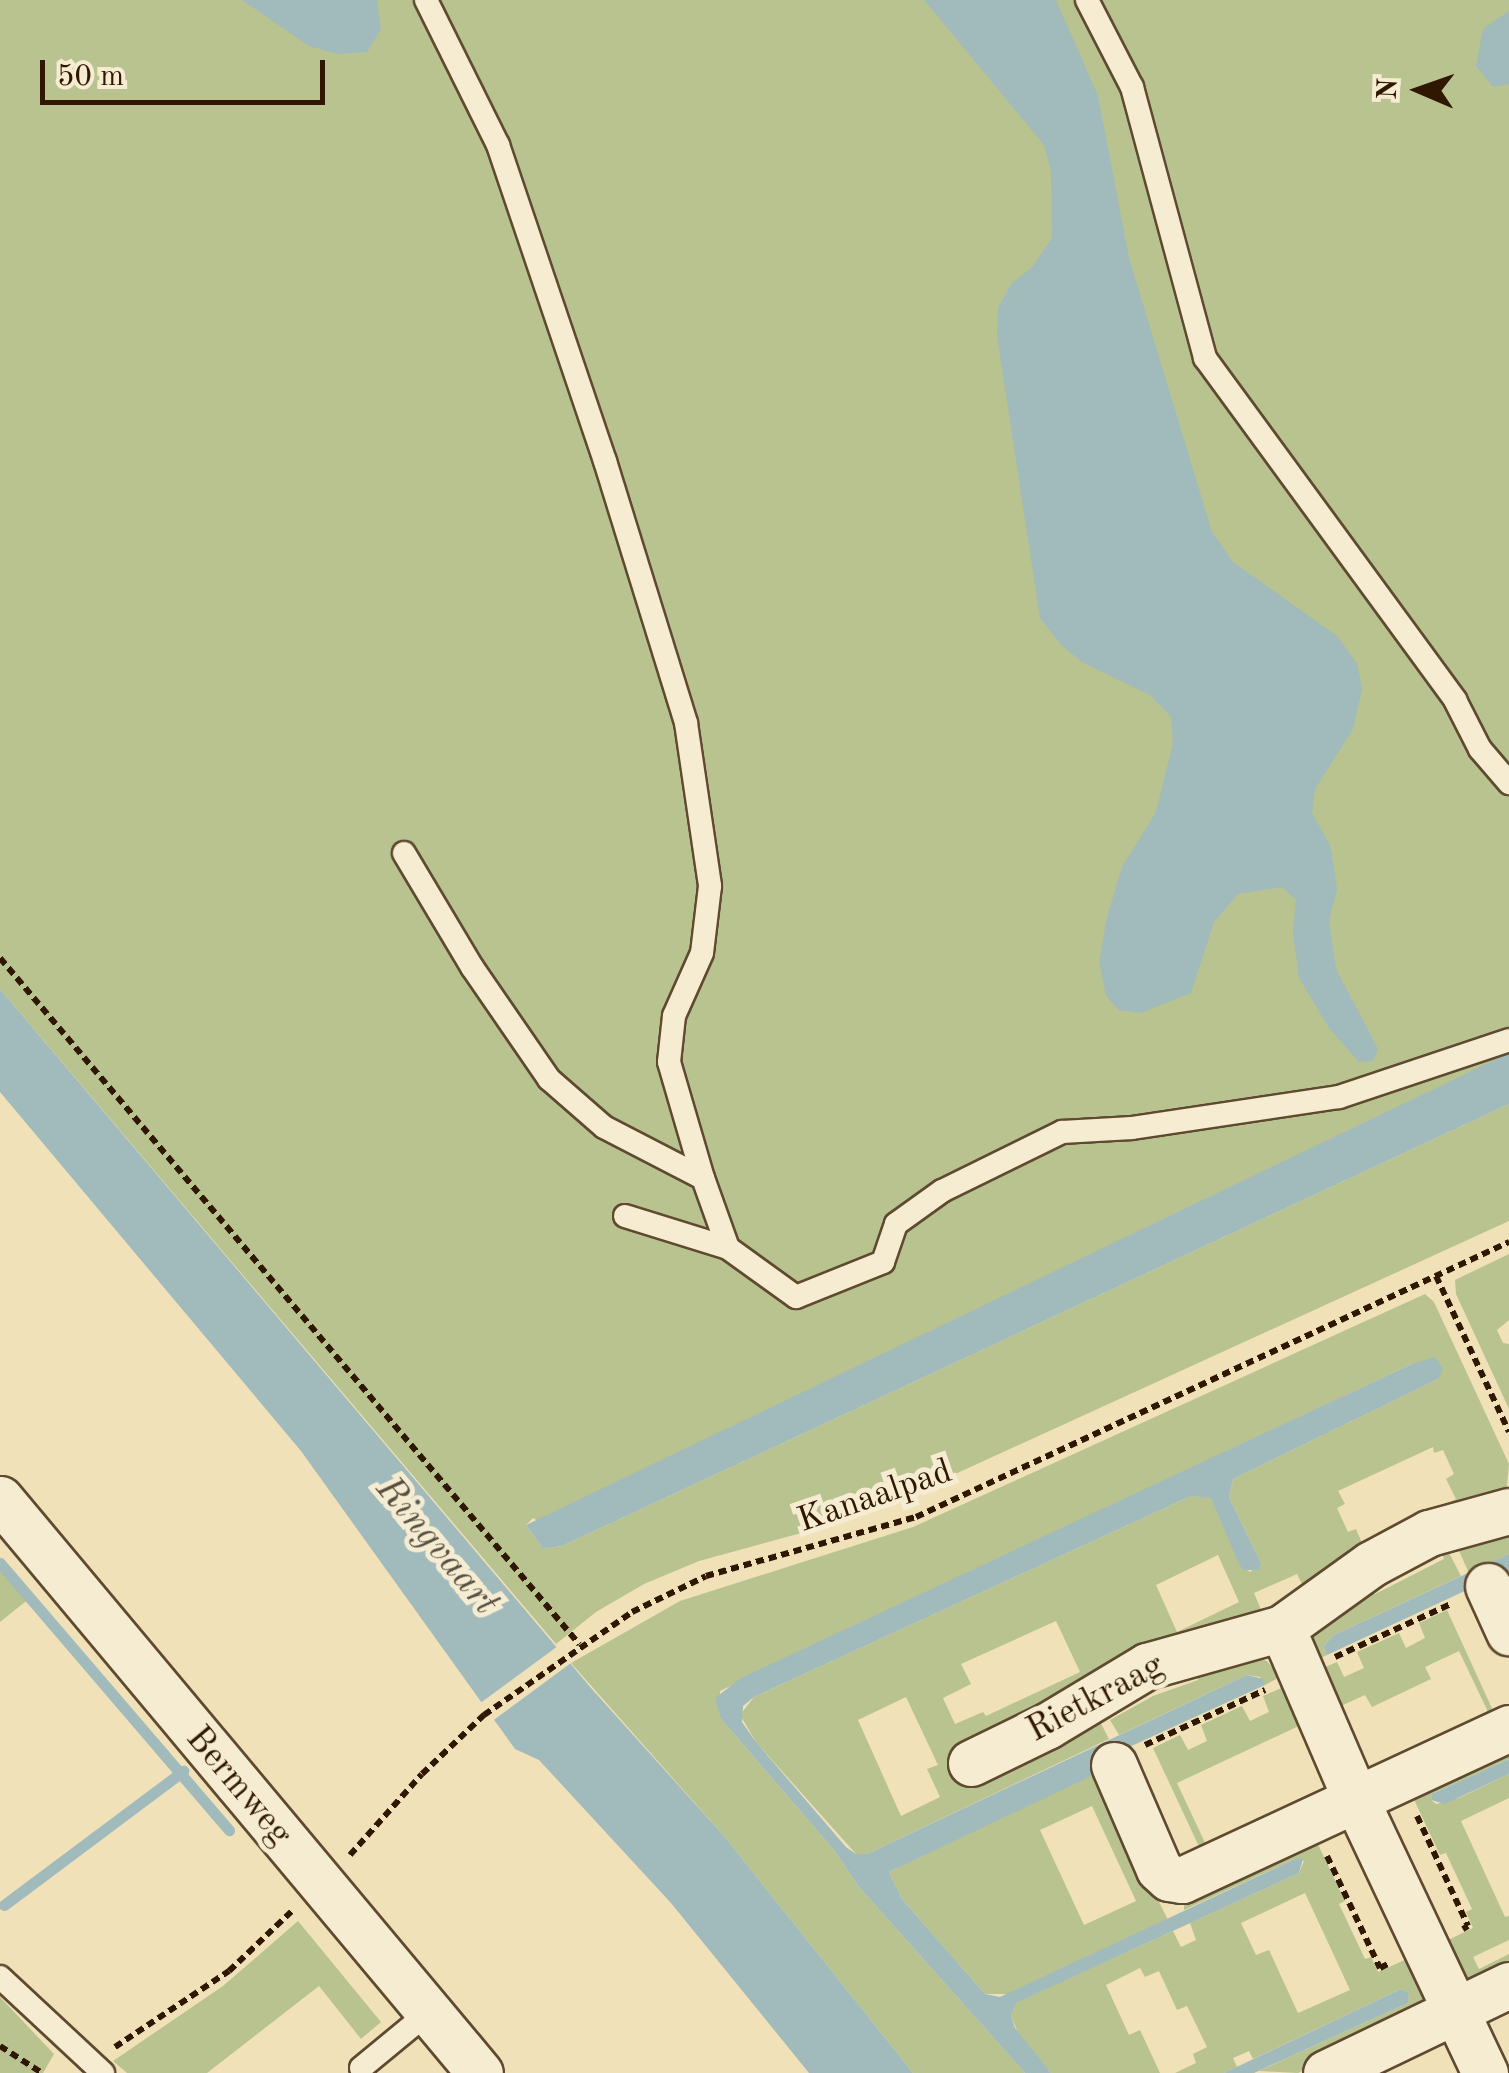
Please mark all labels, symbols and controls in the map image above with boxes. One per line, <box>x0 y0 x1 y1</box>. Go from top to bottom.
scale bar <box>45 40 330 102</box>
north arrow <box>1369 40 1469 140</box>
text: 50 m <box>57 62 124 92</box>
text: N <box>1375 78 1403 100</box>
street label: Kanaalpad <box>792 1451 958 1543</box>
water label: Ringvaart <box>365 1468 507 1626</box>
street label: Rietkraag <box>1020 1646 1172 1752</box>
street label: Bermweg <box>176 1719 300 1855</box>

